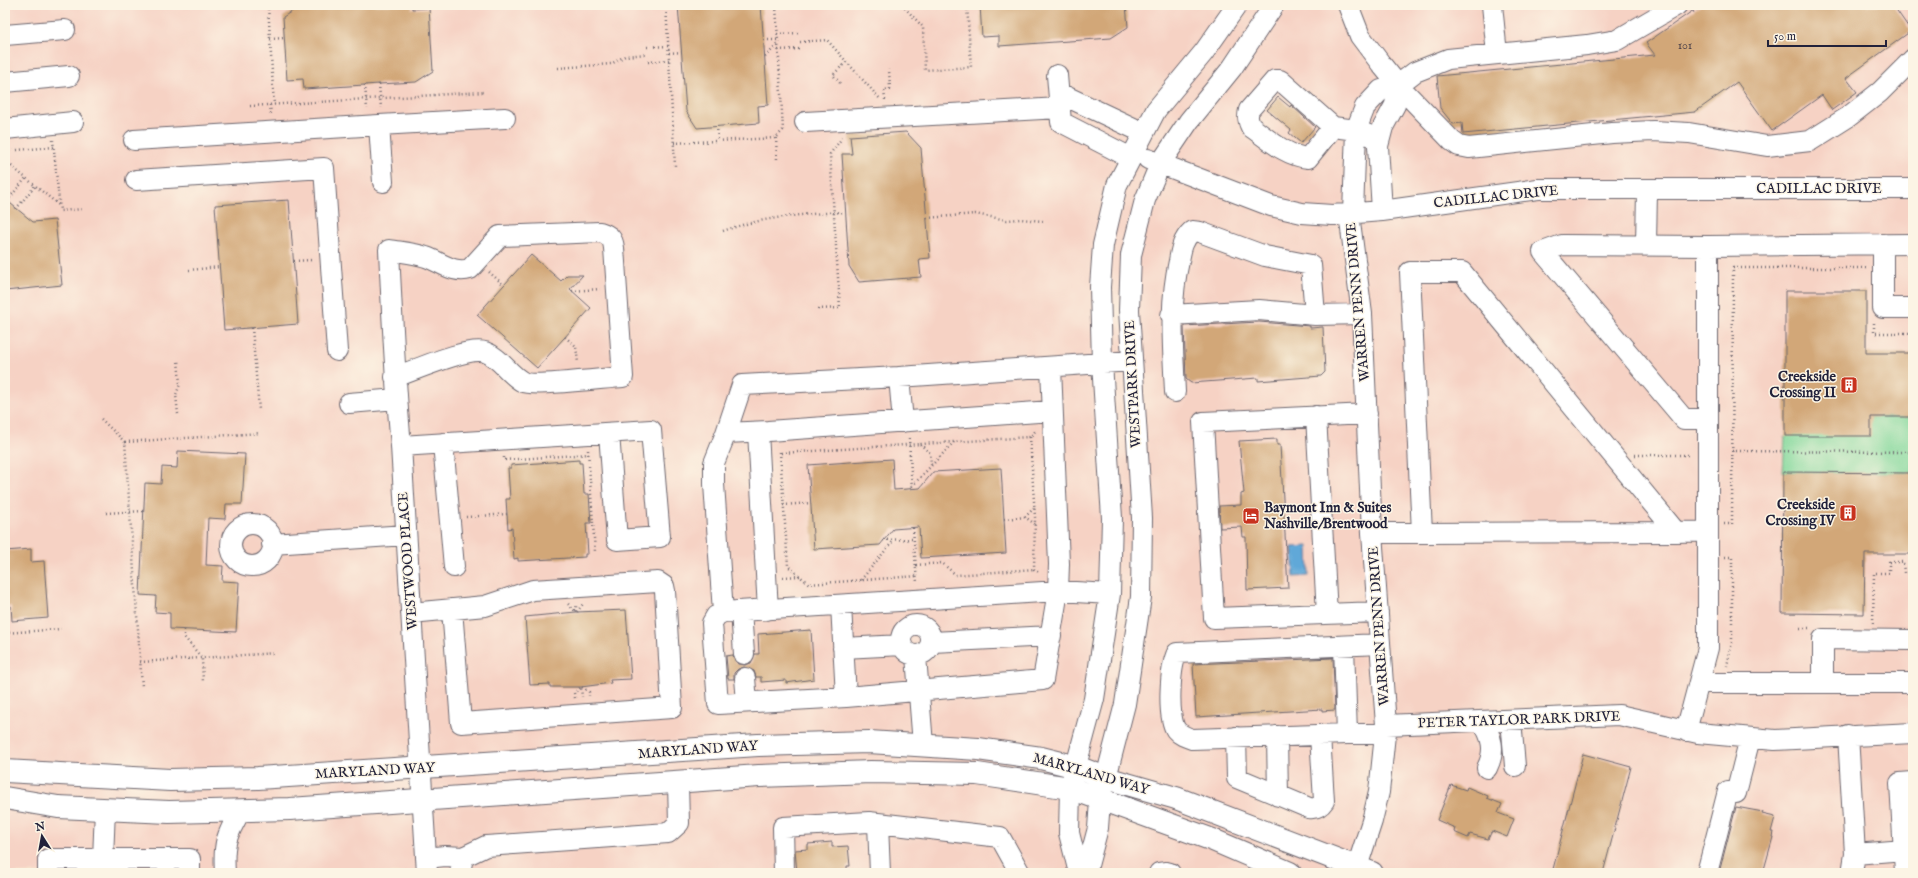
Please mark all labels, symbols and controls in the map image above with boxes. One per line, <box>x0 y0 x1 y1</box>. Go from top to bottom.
scale bar <box>1768 22 1886 48</box>
text: 50 m <box>1774 29 1796 44</box>
house number: 101 <box>1678 38 1692 53</box>
street label: CADILLAC DRIVE <box>1756 180 1882 198</box>
street label: CADILLAC DRIVE <box>1433 181 1560 212</box>
street label: WARREN PENN DRIVE <box>1342 221 1374 382</box>
street label: WESTPARK DRIVE <box>1121 319 1145 448</box>
place label: Creekside Crossing II <box>1770 368 1837 402</box>
building icon: Creekside Crossing II <box>1839 375 1859 395</box>
street label: WESTWOOD PLACE <box>394 491 422 631</box>
place label: Creekside Crossing IV <box>1765 496 1836 530</box>
place label: Baymont Inn & Suites Nashville/Brentwood <box>1263 499 1392 533</box>
building icon: Creekside Crossing IV <box>1838 503 1858 523</box>
hotel icon: Baymont Inn & Suites Nashville/Brentwood <box>1241 506 1261 526</box>
street label: WARREN PENN DRIVE <box>1364 545 1394 706</box>
street label: PETER TAYLOR PARK DRIVE <box>1417 707 1621 733</box>
street label: MARYLAND WAY <box>637 737 760 763</box>
street label: MARYLAND WAY <box>1031 749 1153 800</box>
street label: MARYLAND WAY <box>315 759 437 783</box>
north arrow <box>22 816 62 856</box>
text: N <box>33 819 47 835</box>

